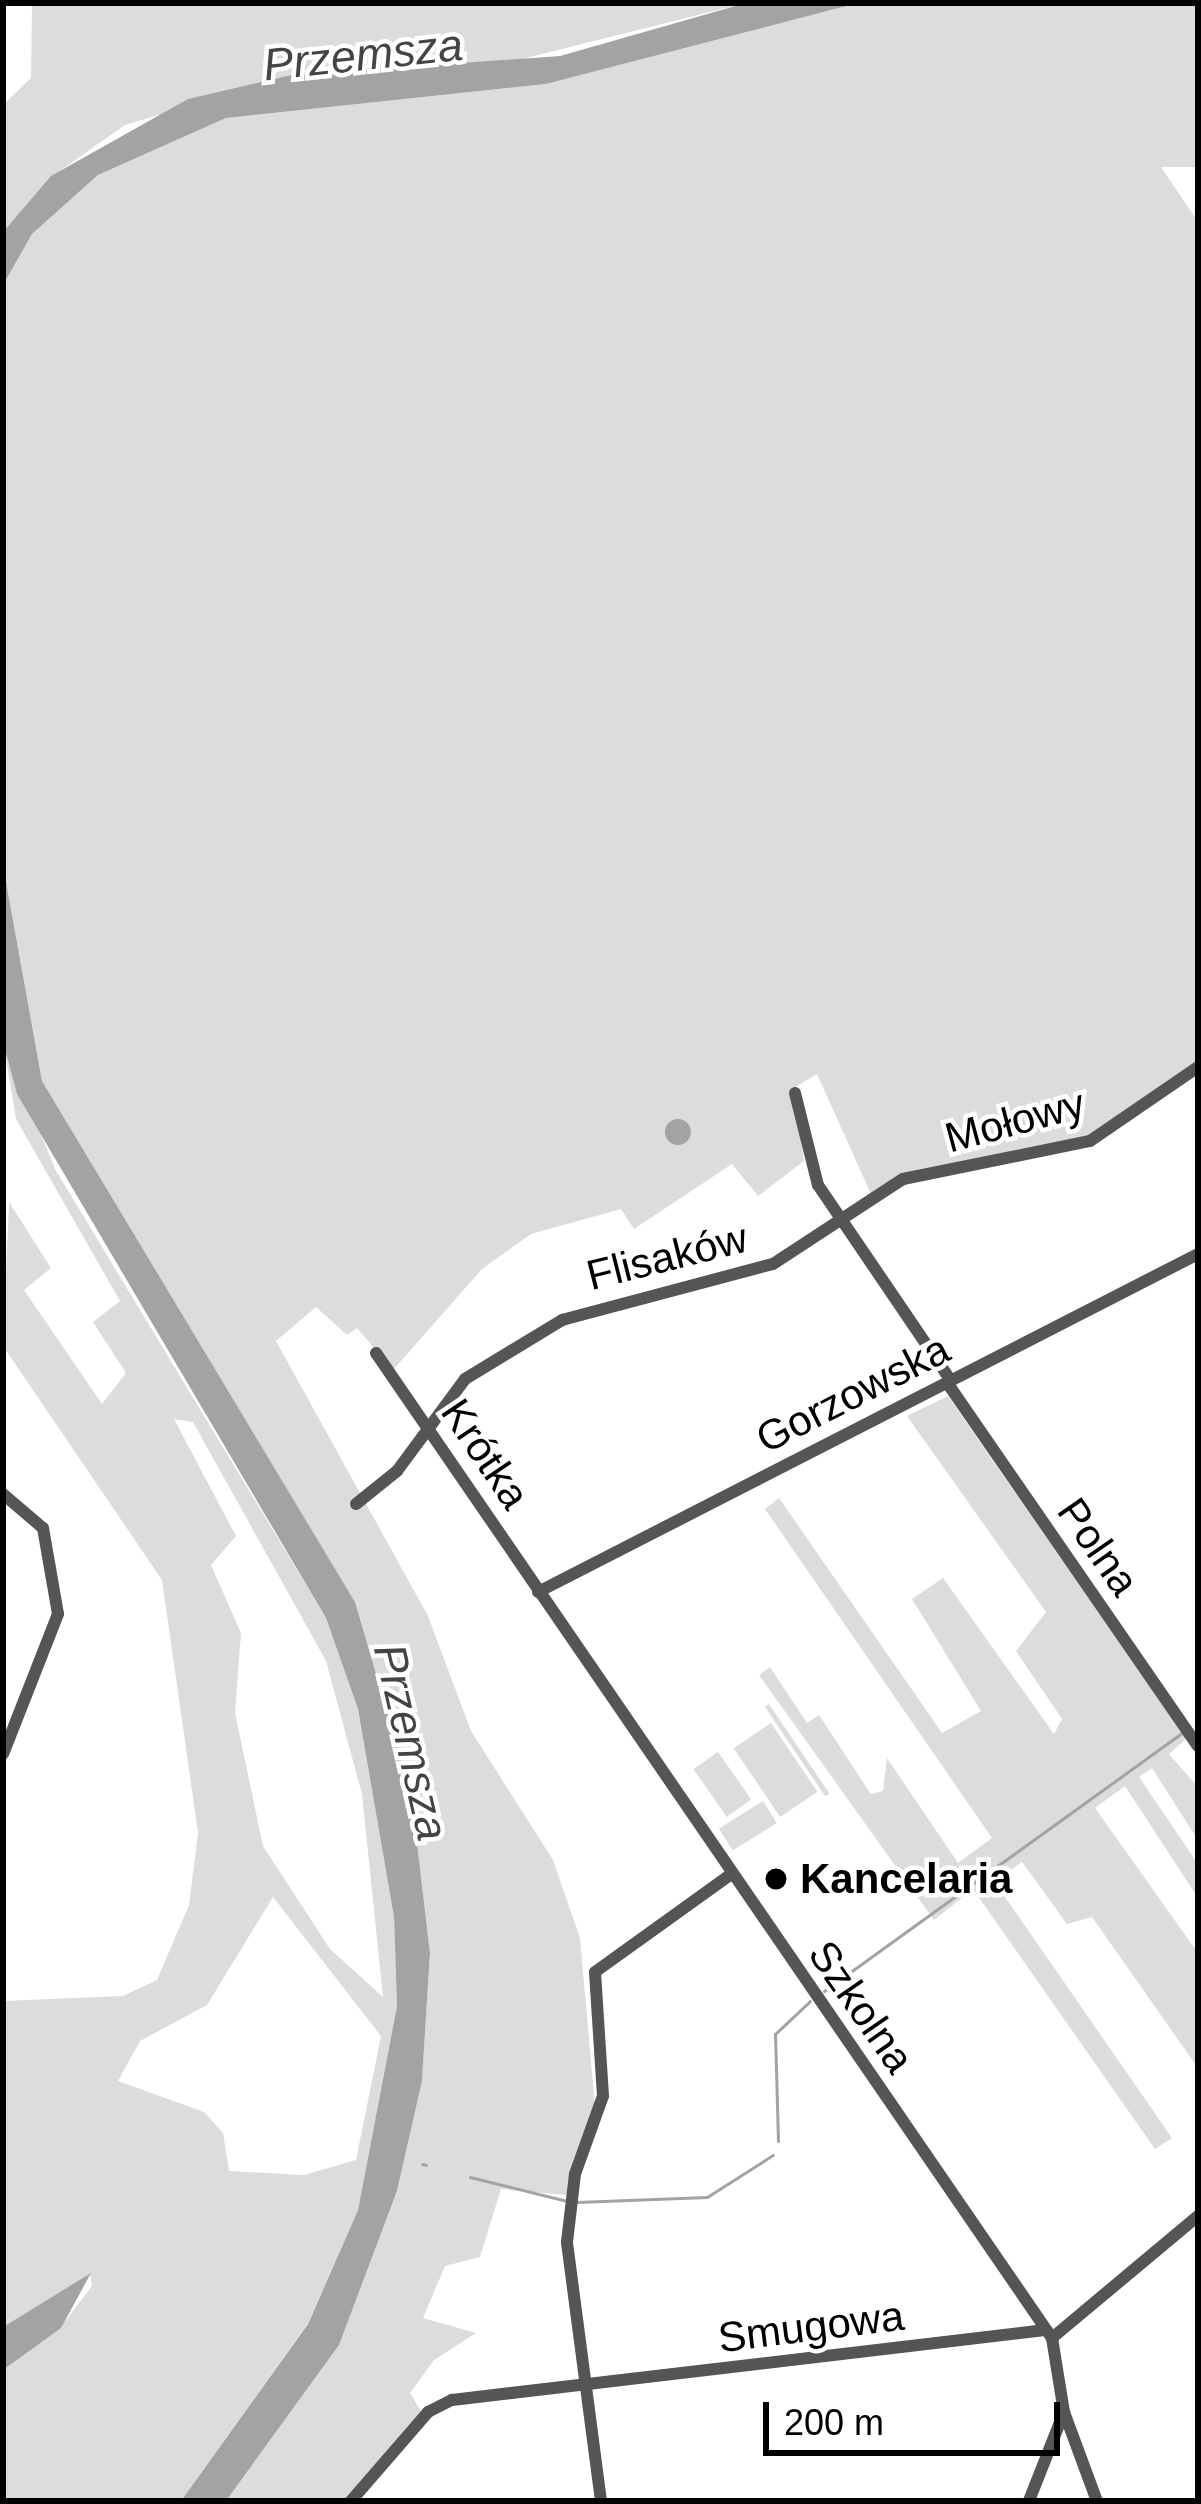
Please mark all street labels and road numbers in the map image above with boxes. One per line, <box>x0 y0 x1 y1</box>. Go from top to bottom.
street label: Mołowy <box>940 1078 1090 1164</box>
street label: Flisaków <box>582 1213 752 1301</box>
street label: Gorzowska <box>748 1324 958 1464</box>
street label: Krótka <box>430 1390 540 1518</box>
street label: Polna <box>1047 1489 1149 1605</box>
street label: Szkolna <box>798 1931 924 2083</box>
street label: Smugowa <box>715 2291 907 2363</box>

